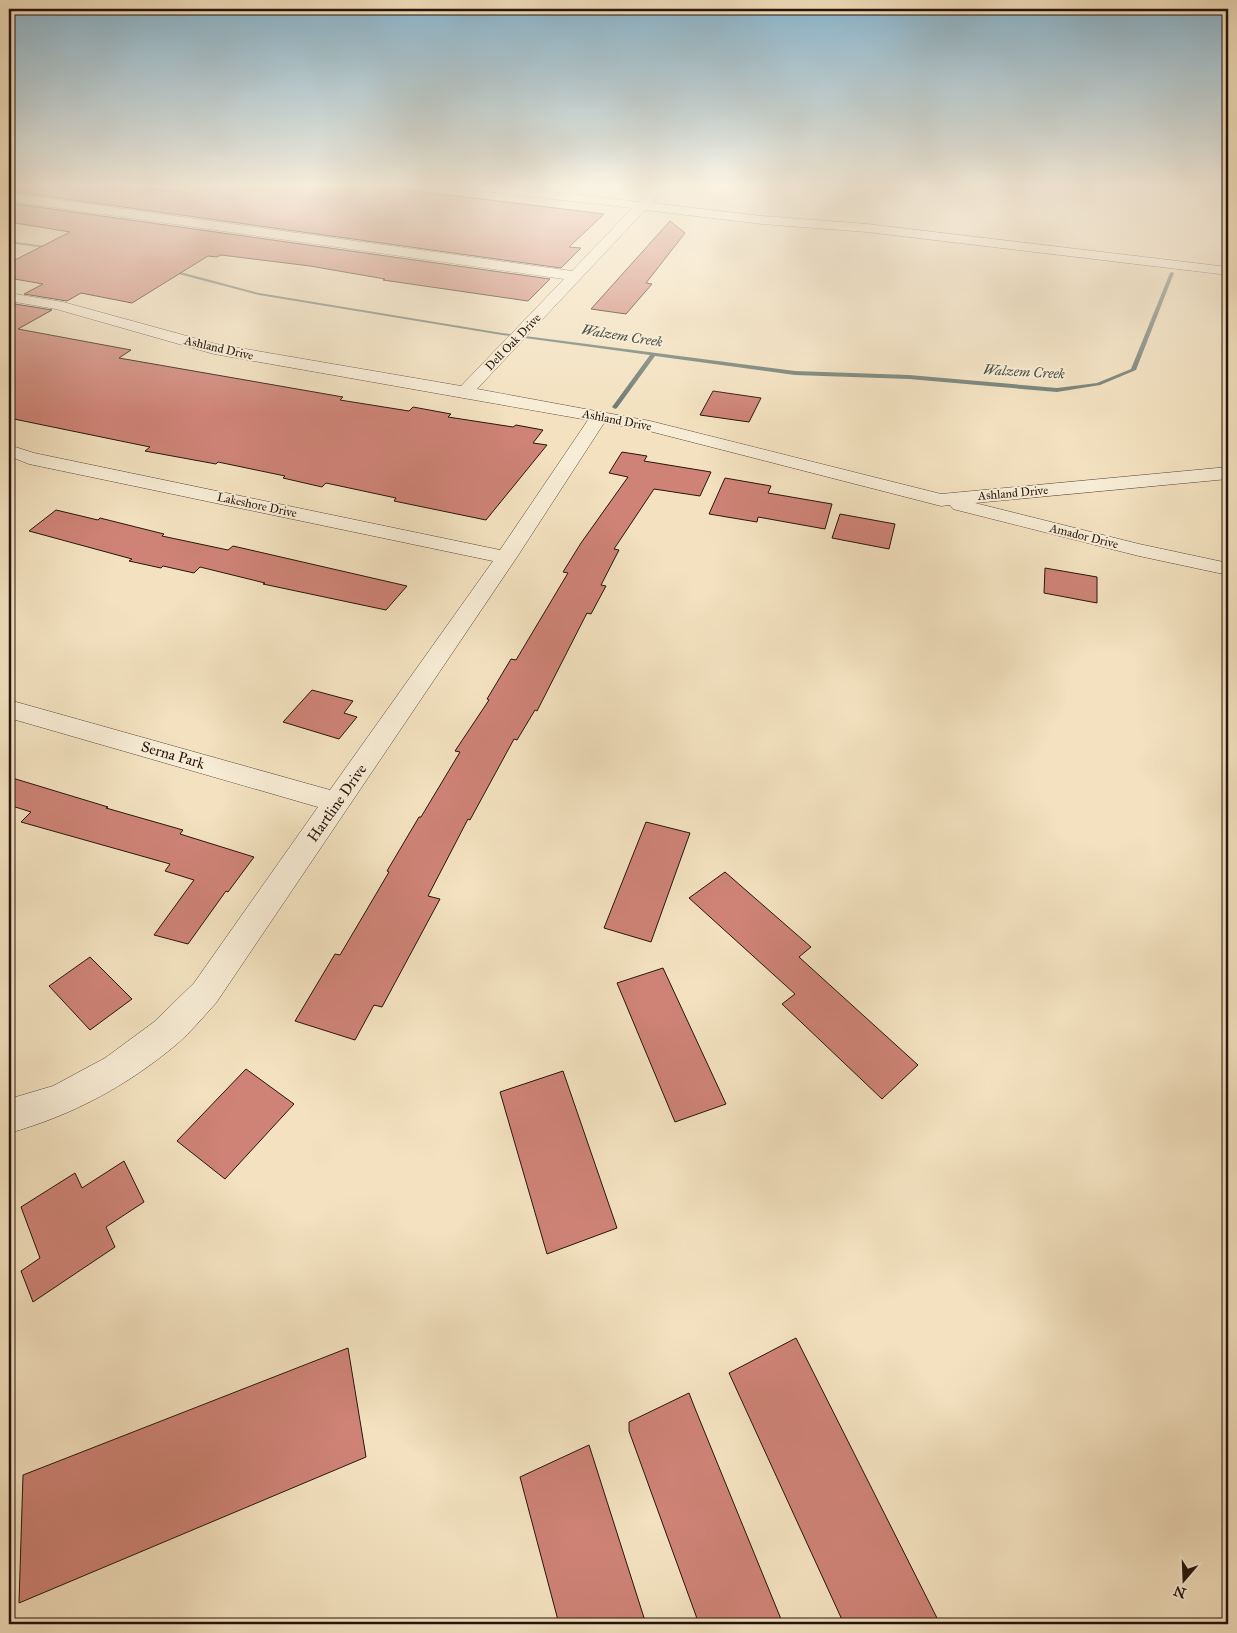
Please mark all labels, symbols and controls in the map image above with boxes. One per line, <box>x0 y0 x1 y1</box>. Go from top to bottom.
street label: Dell Oak Drive <box>482 311 544 373</box>
water label: Walzem Creek <box>580 321 664 351</box>
street label: Ashland Drive <box>182 333 255 363</box>
water label: Walzem Creek <box>983 361 1066 383</box>
street label: Ashland Drive <box>580 406 653 434</box>
street label: Ashland Drive <box>976 483 1049 503</box>
street label: Lakeshore Drive <box>216 490 298 520</box>
street label: Amador Drive <box>1047 520 1120 551</box>
street label: Serna Park <box>139 737 207 773</box>
street label: Hartline Drive <box>304 761 370 845</box>
north arrow <box>1160 1556 1210 1606</box>
text: N <box>1171 1582 1188 1602</box>

